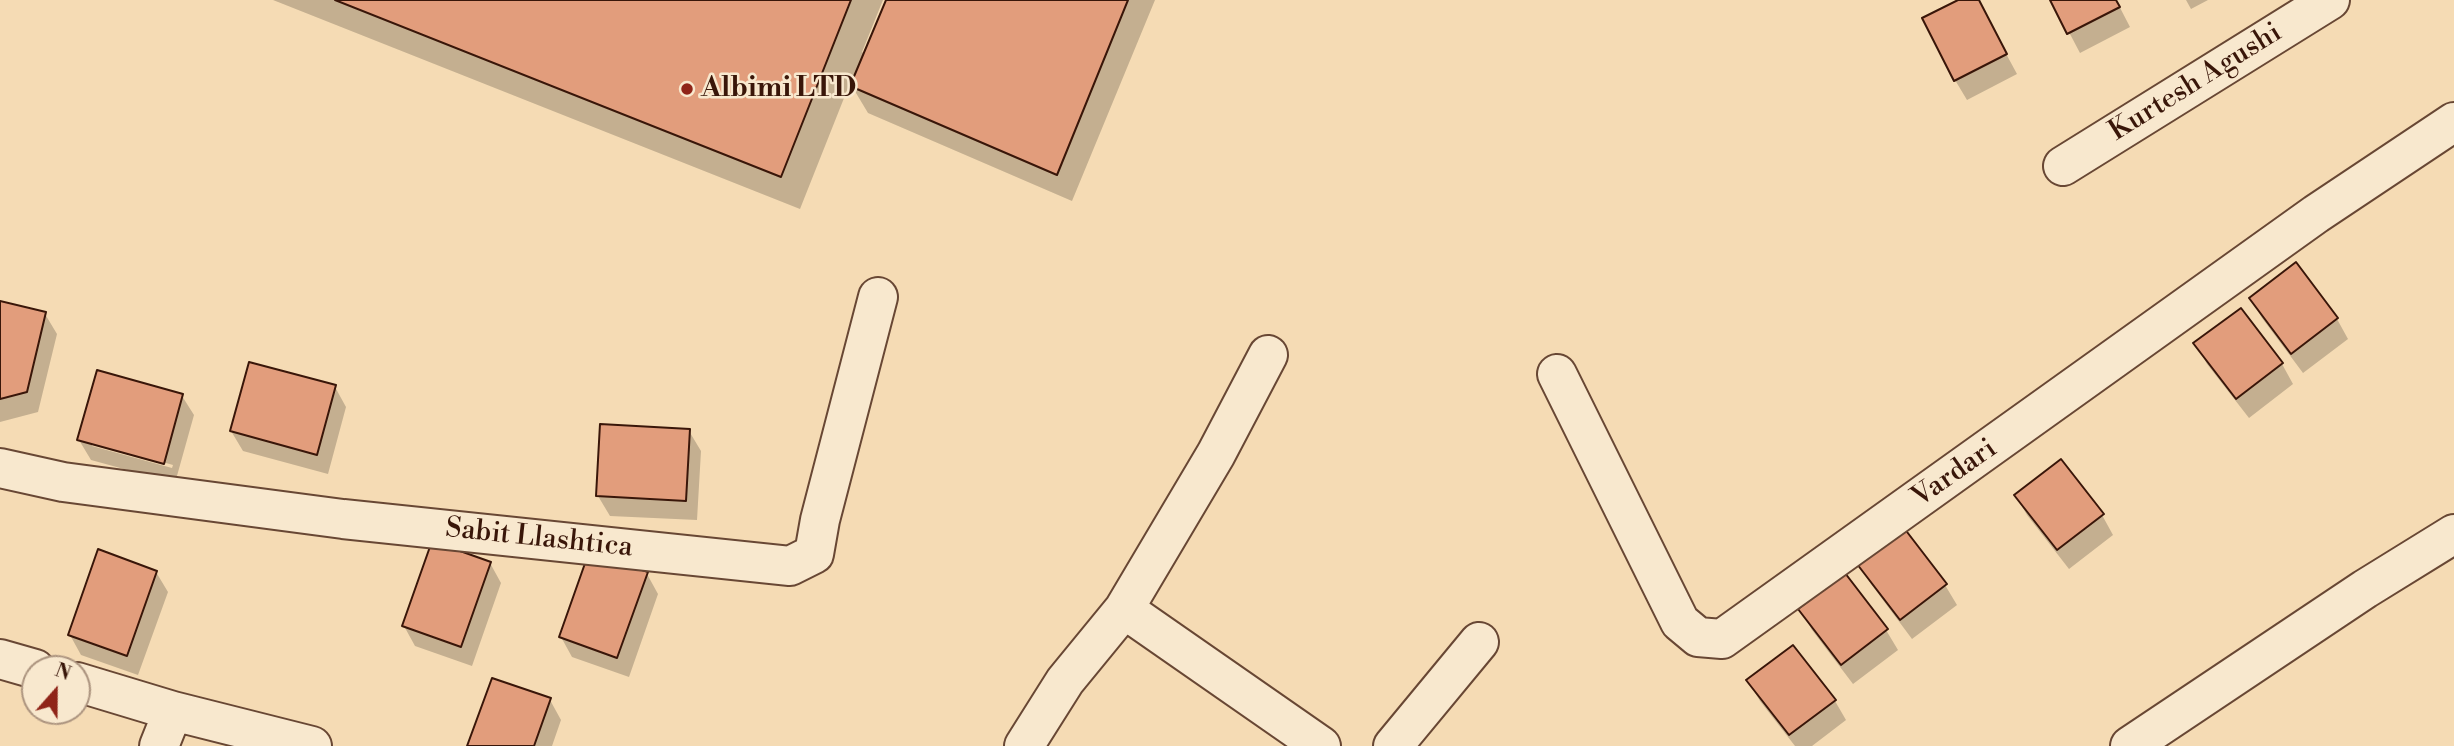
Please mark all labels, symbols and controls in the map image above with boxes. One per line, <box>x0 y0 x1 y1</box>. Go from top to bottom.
street label: Kurtesh Agushi <box>2104 17 2288 149</box>
place label: Albimi LTD <box>701 72 856 106</box>
marker: Albimi LTD <box>679 81 695 97</box>
street label: Vardari <box>1906 433 2004 515</box>
street label: Sabit Llashtica <box>444 512 634 566</box>
north arrow <box>21 655 91 725</box>
text: N <box>51 658 74 686</box>

